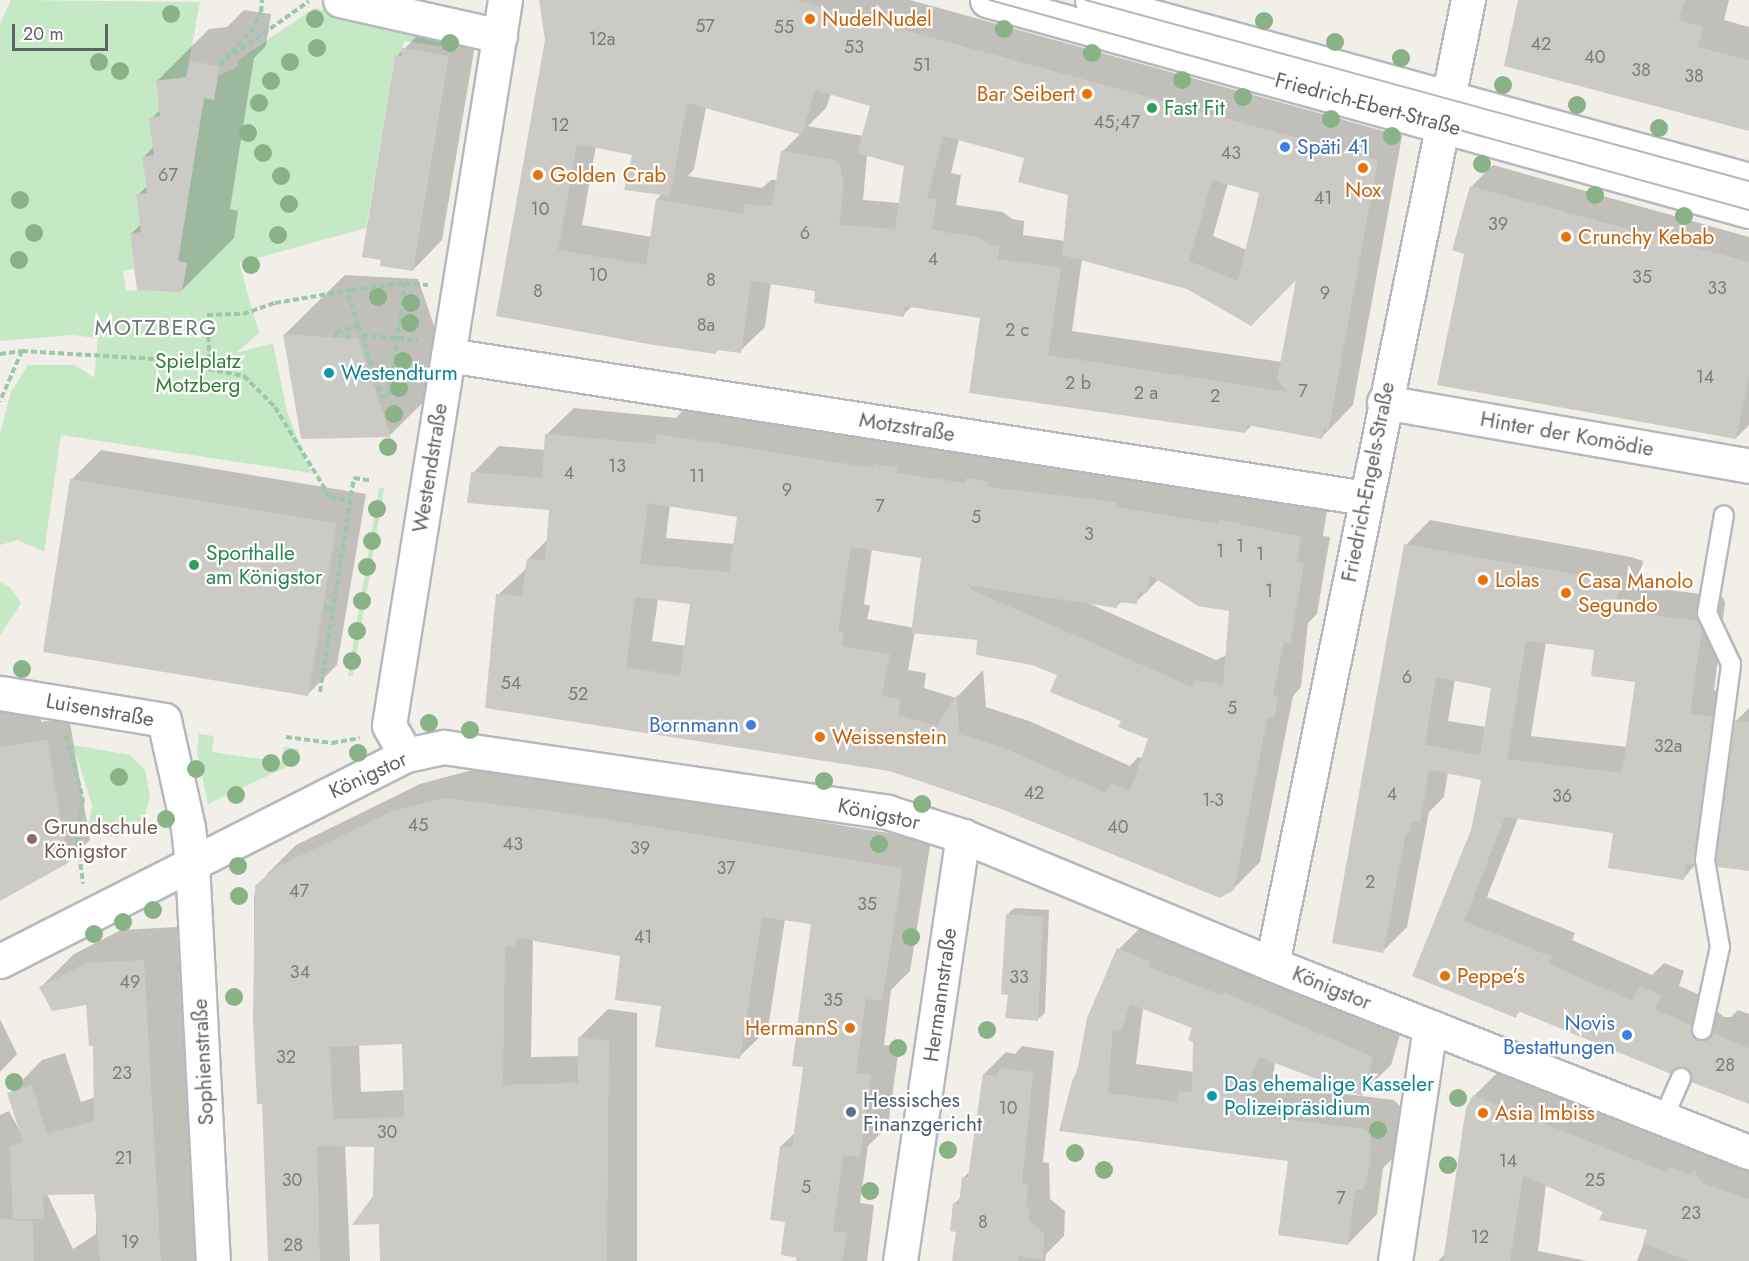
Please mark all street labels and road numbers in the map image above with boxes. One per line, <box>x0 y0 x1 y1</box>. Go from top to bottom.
street label: Friedrich-Ebert-Straße <box>1272 67 1464 141</box>
street label: Friedrich-Engels-Straße <box>1336 380 1400 584</box>
street label: Westendstraße <box>407 401 453 535</box>
street label: Hinter der Komödie <box>1478 406 1656 462</box>
street label: Motzstraße <box>857 407 957 447</box>
street label: Luisenstraße <box>44 688 156 732</box>
street label: Königstor <box>325 746 411 804</box>
street label: Königstor <box>836 793 922 835</box>
street label: Hermannstraße <box>918 926 962 1064</box>
street label: Königstor <box>1289 961 1375 1015</box>
street label: Sophienstraße <box>187 998 219 1126</box>

